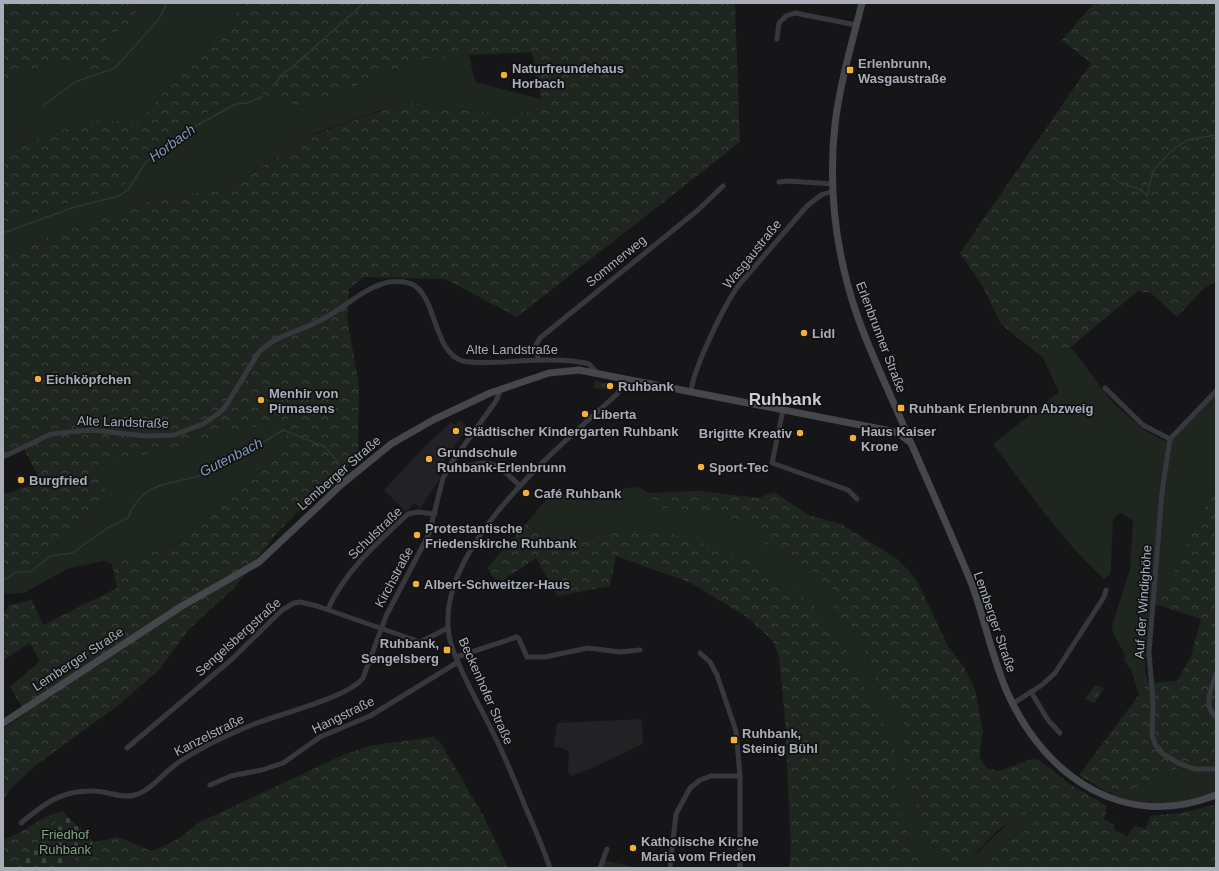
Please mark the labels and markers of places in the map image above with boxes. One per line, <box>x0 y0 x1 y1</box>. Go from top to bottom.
place label: Erlenbrunn, Wasgaustraße <box>858 56 946 86</box>
place label: Naturfreundehaus Horbach <box>512 61 624 91</box>
marker: Erlenbrunn, Wasgaustraße <box>845 65 855 75</box>
marker: Naturfreundehaus Horbach <box>499 70 509 80</box>
place label: Lidl <box>812 326 835 341</box>
marker: Lidl <box>799 328 809 338</box>
place label: Eichköpfchen <box>46 372 131 387</box>
marker: Eichköpfchen <box>33 374 43 384</box>
place label: Ruhbank <box>618 379 674 394</box>
marker: Ruhbank <box>605 381 615 391</box>
place label: Menhir von Pirmasens <box>269 386 338 416</box>
marker: Menhir von Pirmasens <box>256 395 266 405</box>
place label: Ruhbank Erlenbrunn Abzweig <box>909 401 1093 416</box>
marker: Ruhbank Erlenbrunn Abzweig <box>896 403 906 413</box>
place label: Liberta <box>593 407 637 422</box>
marker: Liberta <box>580 409 590 419</box>
place label: Städtischer Kindergarten Ruhbank <box>464 424 679 439</box>
place label: Haus Kaiser Krone <box>861 424 936 454</box>
marker: Städtischer Kindergarten Ruhbank <box>451 426 461 436</box>
place label: Brigitte Kreativ <box>699 426 793 441</box>
marker: Brigitte Kreativ <box>795 428 805 438</box>
marker: Haus Kaiser Krone <box>848 433 858 443</box>
place label: Grundschule Ruhbank-Erlenbrunn <box>437 445 566 475</box>
marker: Grundschule Ruhbank-Erlenbrunn <box>424 454 434 464</box>
place label: Sport-Tec <box>709 460 769 475</box>
marker: Sport-Tec <box>696 462 706 472</box>
place label: Burgfried <box>29 473 88 488</box>
marker: Burgfried <box>16 475 26 485</box>
place label: Café Ruhbank <box>534 486 622 501</box>
marker: Café Ruhbank <box>521 488 531 498</box>
place label: Protestantische Friedenskirche Ruhbank <box>425 521 577 551</box>
marker: Protestantische Friedenskirche Ruhbank <box>412 530 422 540</box>
place label: Albert-Schweitzer-Haus <box>424 577 570 592</box>
marker: Albert-Schweitzer-Haus <box>411 579 421 589</box>
place label: Ruhbank, Sengelsberg <box>361 636 439 666</box>
marker: Ruhbank, Sengelsberg <box>442 645 452 655</box>
place label: Ruhbank, Steinig Bühl <box>742 726 818 756</box>
marker: Ruhbank, Steinig Bühl <box>729 735 739 745</box>
place label: Katholische Kirche Maria vom Frieden <box>641 834 759 864</box>
marker: Katholische Kirche Maria vom Frieden <box>628 843 638 853</box>

